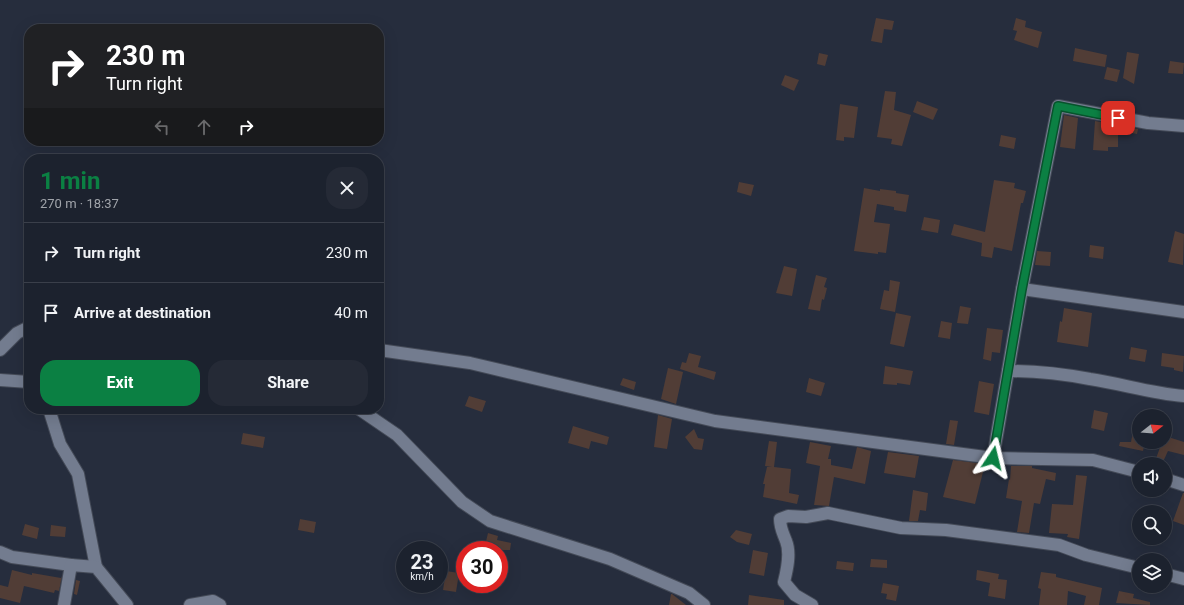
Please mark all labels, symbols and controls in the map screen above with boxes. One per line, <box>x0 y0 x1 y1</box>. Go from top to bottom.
text: 230 m <box>106 39 185 72</box>
icon: right <box>40 40 92 92</box>
text: Turn right <box>106 73 183 94</box>
pin <box>1101 101 1135 135</box>
icon: arrive <box>1107 107 1129 129</box>
icon: left <box>151 116 173 138</box>
icon: ahead <box>193 116 215 138</box>
icon: right <box>235 116 257 138</box>
text: 1 min <box>40 167 100 195</box>
button: close <box>326 167 368 209</box>
text: 270 m · 18:37 <box>40 196 119 211</box>
icon: right <box>40 242 62 264</box>
text: Turn right <box>74 244 140 262</box>
text: 230 m <box>326 244 368 262</box>
icon: arrive <box>40 302 62 324</box>
text: Arrive at destination <box>74 304 211 322</box>
text: 40 m <box>334 304 368 322</box>
button: Exit <box>40 360 200 406</box>
button: Share <box>208 360 368 406</box>
north arrow <box>1132 409 1172 449</box>
map controls <box>1132 409 1172 593</box>
position arrow <box>972 437 1014 479</box>
button: sound <box>1132 457 1172 497</box>
button: search <box>1132 505 1172 545</box>
speed limit sign: 30 <box>456 541 508 593</box>
text: 23 <box>411 550 433 574</box>
button: layers <box>1132 553 1172 593</box>
text: km/h <box>410 571 434 582</box>

